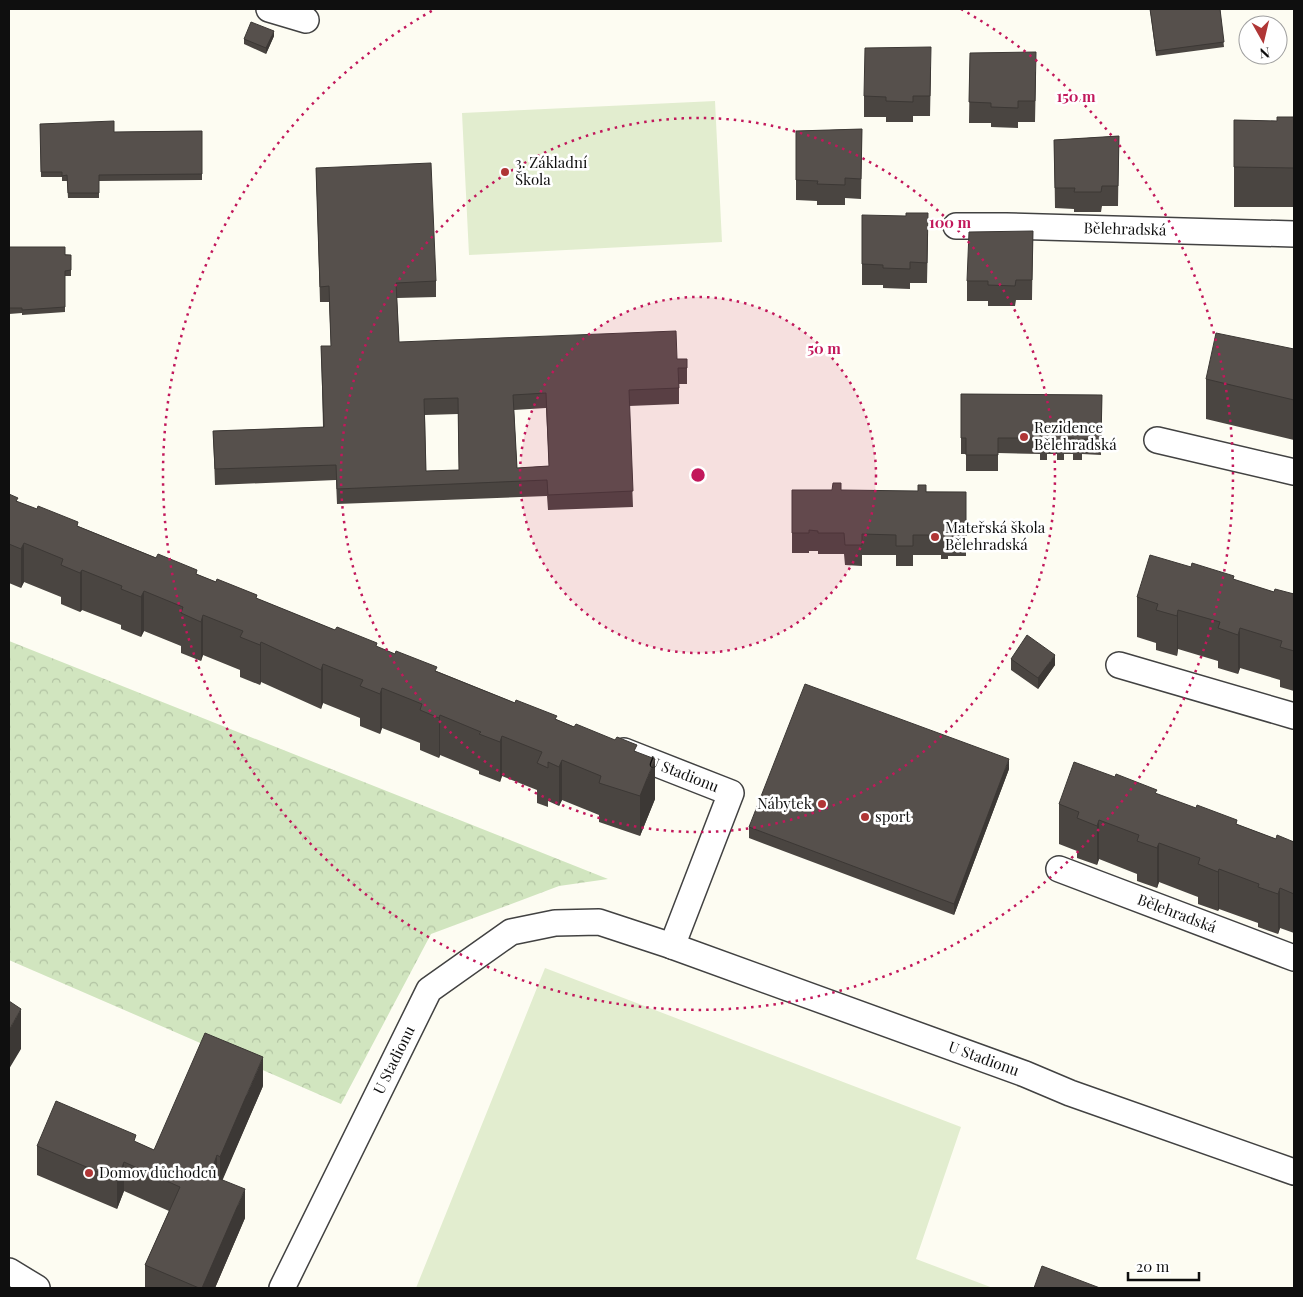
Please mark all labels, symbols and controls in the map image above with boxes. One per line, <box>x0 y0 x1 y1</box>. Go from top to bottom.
north arrow <box>1238 15 1288 65</box>
text: N <box>1259 43 1271 63</box>
text: 150 m <box>1056 86 1096 106</box>
place label: 3. Základní Škola <box>515 152 588 189</box>
marker: 3. Základní Škola <box>499 166 511 178</box>
text: 100 m <box>929 212 972 232</box>
street label: Bělehradská <box>1083 217 1167 239</box>
text: 50 m <box>807 338 841 358</box>
place label: Rezidence Bělehradská <box>1034 417 1117 454</box>
marker: Rezidence Bělehradská <box>1018 431 1030 443</box>
centre of rings <box>689 466 707 484</box>
place label: Mateřská škola Bělehradská <box>945 517 1046 554</box>
marker: Mateřská škola Bělehradská <box>929 531 941 543</box>
street label: U Stadionu <box>646 751 722 796</box>
place label: Nábytek <box>757 793 813 813</box>
marker: Nábytek <box>816 798 828 810</box>
place label: sport <box>875 806 911 826</box>
marker: sport <box>859 811 871 823</box>
street label: Bělehradská <box>1135 889 1220 937</box>
street label: U Stadionu <box>368 1022 419 1097</box>
street label: U Stadionu <box>946 1036 1022 1080</box>
place label: Domov důchodců <box>99 1162 217 1182</box>
marker: Domov důchodců <box>83 1167 95 1179</box>
scale bar <box>1128 1250 1199 1282</box>
text: 20 m <box>1136 1256 1170 1276</box>

